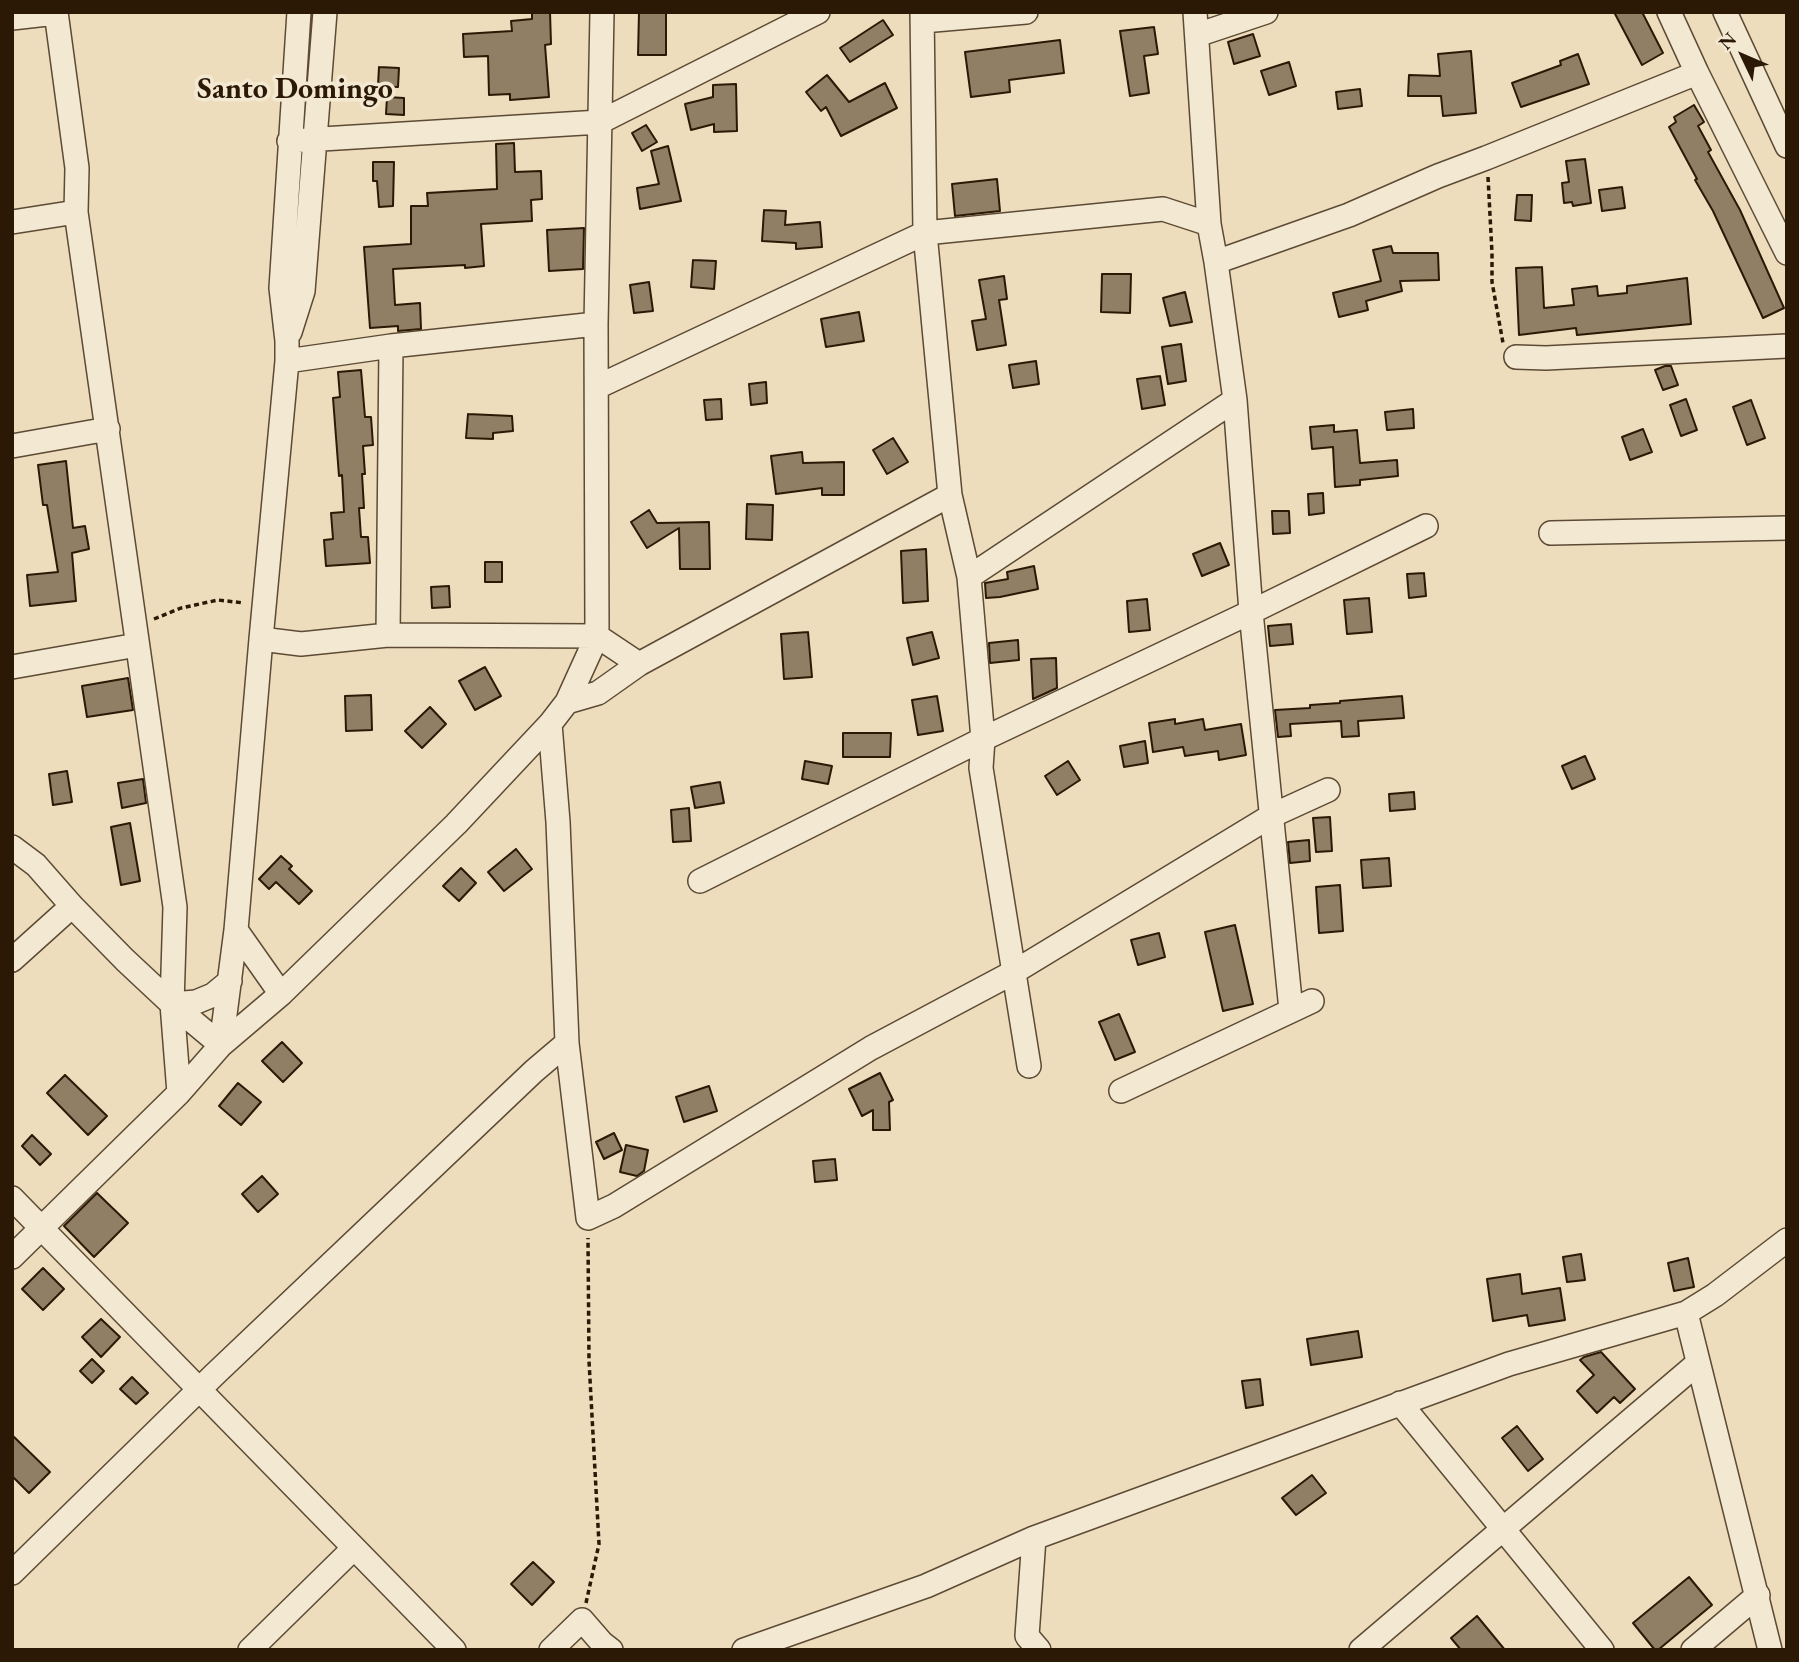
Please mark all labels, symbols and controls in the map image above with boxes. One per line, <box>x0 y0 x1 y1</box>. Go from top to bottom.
north arrow <box>1708 21 1778 91</box>
text: N <box>1713 27 1742 55</box>
district label: Santo Domingo <box>197 72 393 108</box>

